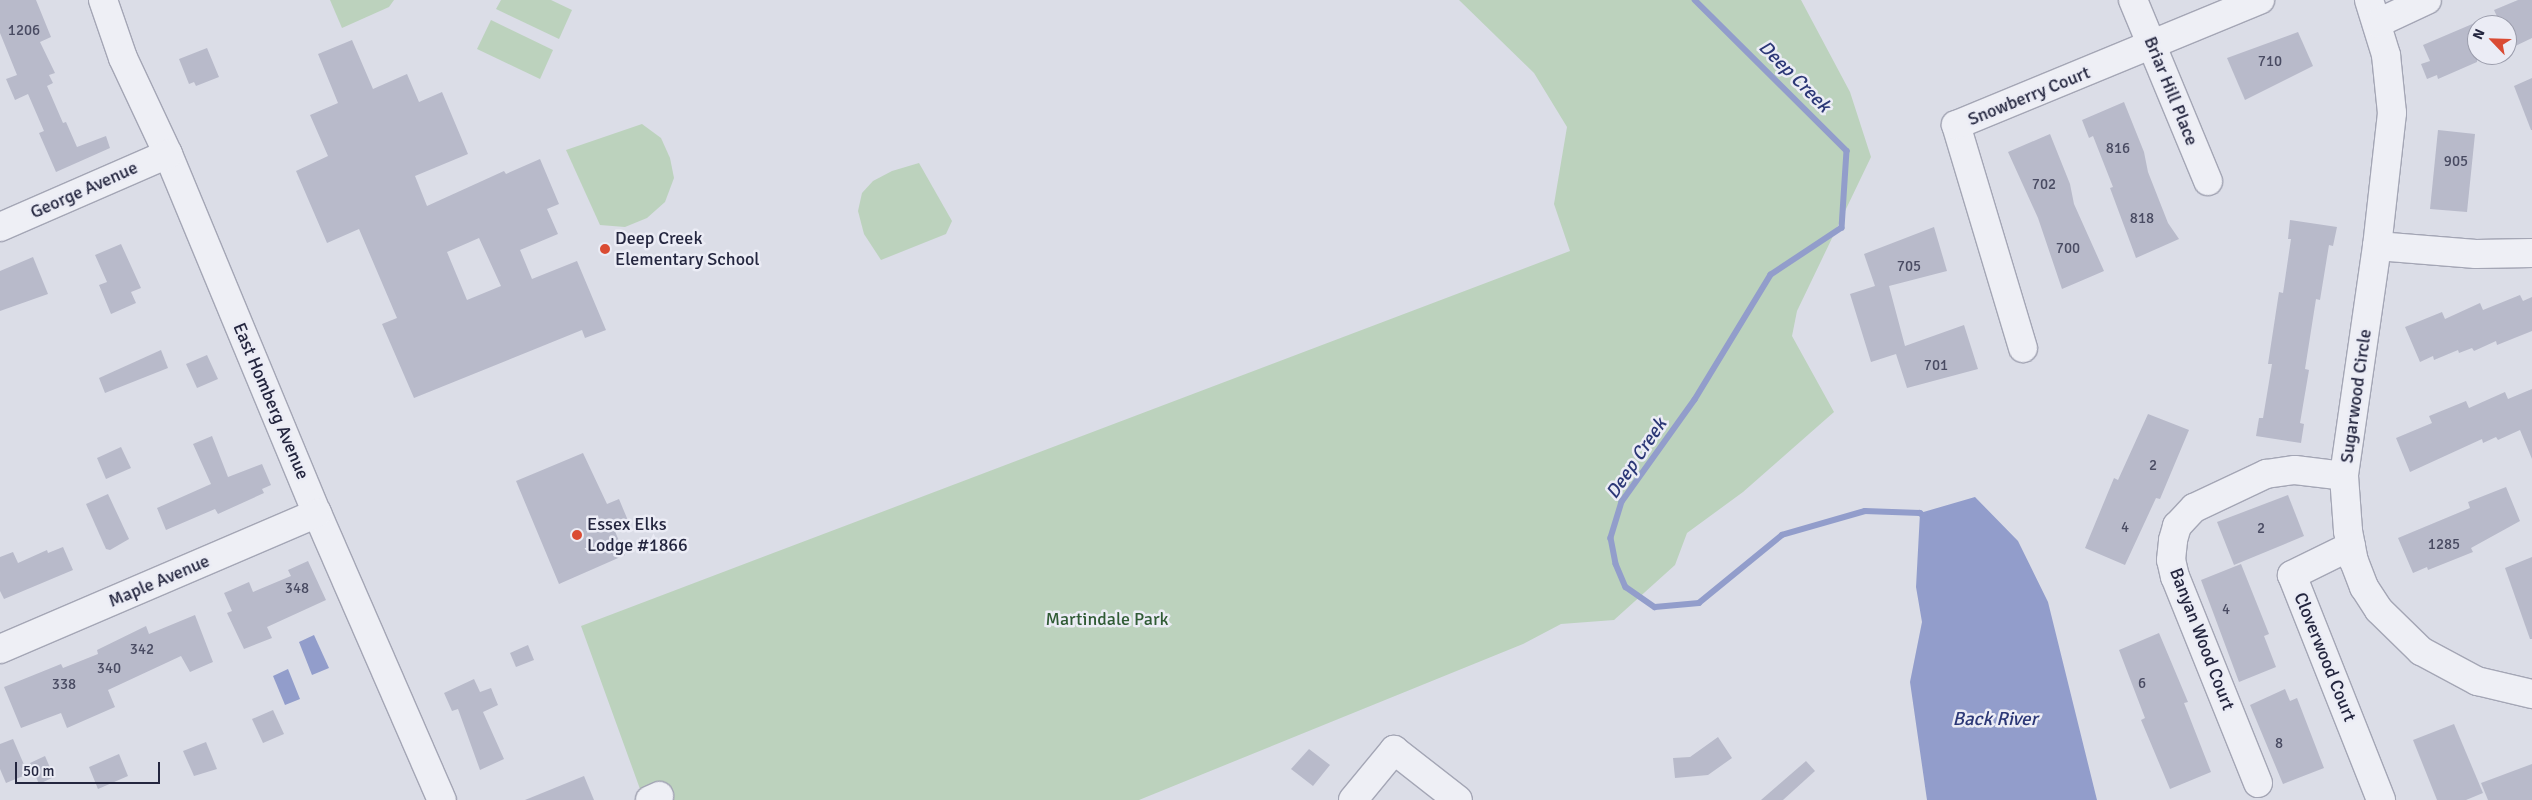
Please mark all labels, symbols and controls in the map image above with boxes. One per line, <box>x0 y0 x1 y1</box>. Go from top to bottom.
north arrow <box>2467 15 2517 65</box>
house number: 1206 <box>8 22 40 40</box>
text: N <box>2469 26 2489 42</box>
street label: Briar Hill Place <box>2139 33 2203 149</box>
water label: Deep Creek <box>1753 36 1835 118</box>
house number: 710 <box>2258 53 2282 71</box>
street label: Snowberry Court <box>1965 62 2093 130</box>
house number: 816 <box>2106 140 2130 158</box>
house number: 905 <box>2444 153 2468 171</box>
street label: George Avenue <box>27 157 141 223</box>
house number: 702 <box>2032 176 2056 194</box>
house number: 818 <box>2130 210 2154 228</box>
place label: Deep Creek Elementary School <box>615 228 760 270</box>
house number: 700 <box>2056 240 2080 258</box>
marker: Deep Creek Elementary School <box>599 243 611 255</box>
house number: 705 <box>1897 258 1921 276</box>
street label: East Homberg Avenue <box>228 320 314 482</box>
street label: Sugarwood Circle <box>2336 328 2376 464</box>
house number: 701 <box>1924 357 1948 375</box>
water label: Deep Creek <box>1602 414 1672 504</box>
house number: 2 <box>2149 457 2157 475</box>
place label: Essex Elks Lodge #1866 <box>587 514 688 556</box>
house number: 4 <box>2121 519 2129 537</box>
house number: 2 <box>2257 520 2265 538</box>
marker: Essex Elks Lodge #1866 <box>571 529 583 541</box>
house number: 1285 <box>2428 536 2460 554</box>
street label: Maple Avenue <box>105 550 213 612</box>
street label: Banyan Wood Court <box>2165 565 2239 713</box>
house number: 348 <box>285 580 309 598</box>
street label: Cloverwood Court <box>2289 589 2361 725</box>
house number: 4 <box>2222 601 2230 619</box>
park label: Martindale Park <box>1045 608 1169 630</box>
house number: 342 <box>130 641 154 659</box>
house number: 340 <box>97 660 121 678</box>
house number: 6 <box>2138 675 2146 693</box>
house number: 338 <box>52 676 76 694</box>
water label: Back River <box>1953 709 2037 731</box>
house number: 8 <box>2275 735 2283 753</box>
scale bar <box>18 752 162 784</box>
text: 50 m <box>23 762 54 780</box>

